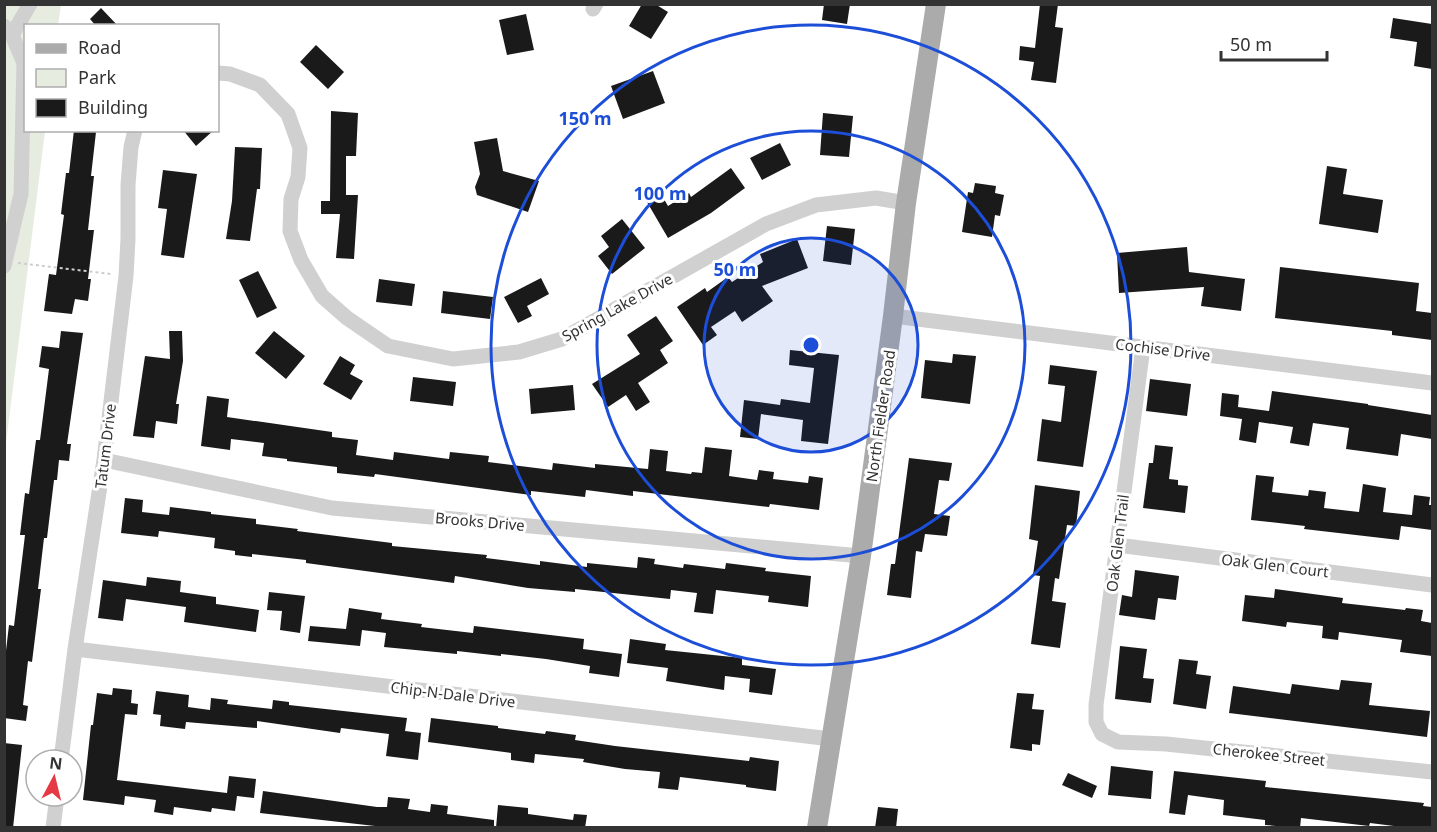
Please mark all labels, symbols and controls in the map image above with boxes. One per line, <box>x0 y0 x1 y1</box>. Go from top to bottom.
legend <box>24 24 219 132</box>
scale bar <box>1221 24 1328 62</box>
text: 50 m <box>1230 32 1272 56</box>
text: Road <box>78 35 121 59</box>
text: Park <box>78 65 116 89</box>
text: Building <box>78 95 148 119</box>
text: 150 m <box>558 106 612 130</box>
text: 100 m <box>633 181 687 205</box>
text: 50 m <box>714 257 756 281</box>
street label: Spring Lake Drive <box>558 268 676 346</box>
street label: Cochise Drive <box>1114 333 1212 365</box>
centre of rings <box>801 335 821 355</box>
street label: North Fielder Road <box>861 349 899 483</box>
street label: Tatum Drive <box>90 402 120 490</box>
street label: Oak Glen Trail <box>1101 493 1133 593</box>
street label: Brooks Drive <box>434 507 526 535</box>
street label: Oak Glen Court <box>1220 548 1330 582</box>
street label: Chip-N-Dale Drive <box>389 676 517 712</box>
street label: Cherokee Street <box>1212 738 1327 770</box>
north arrow <box>24 748 84 808</box>
text: N <box>48 751 64 775</box>

